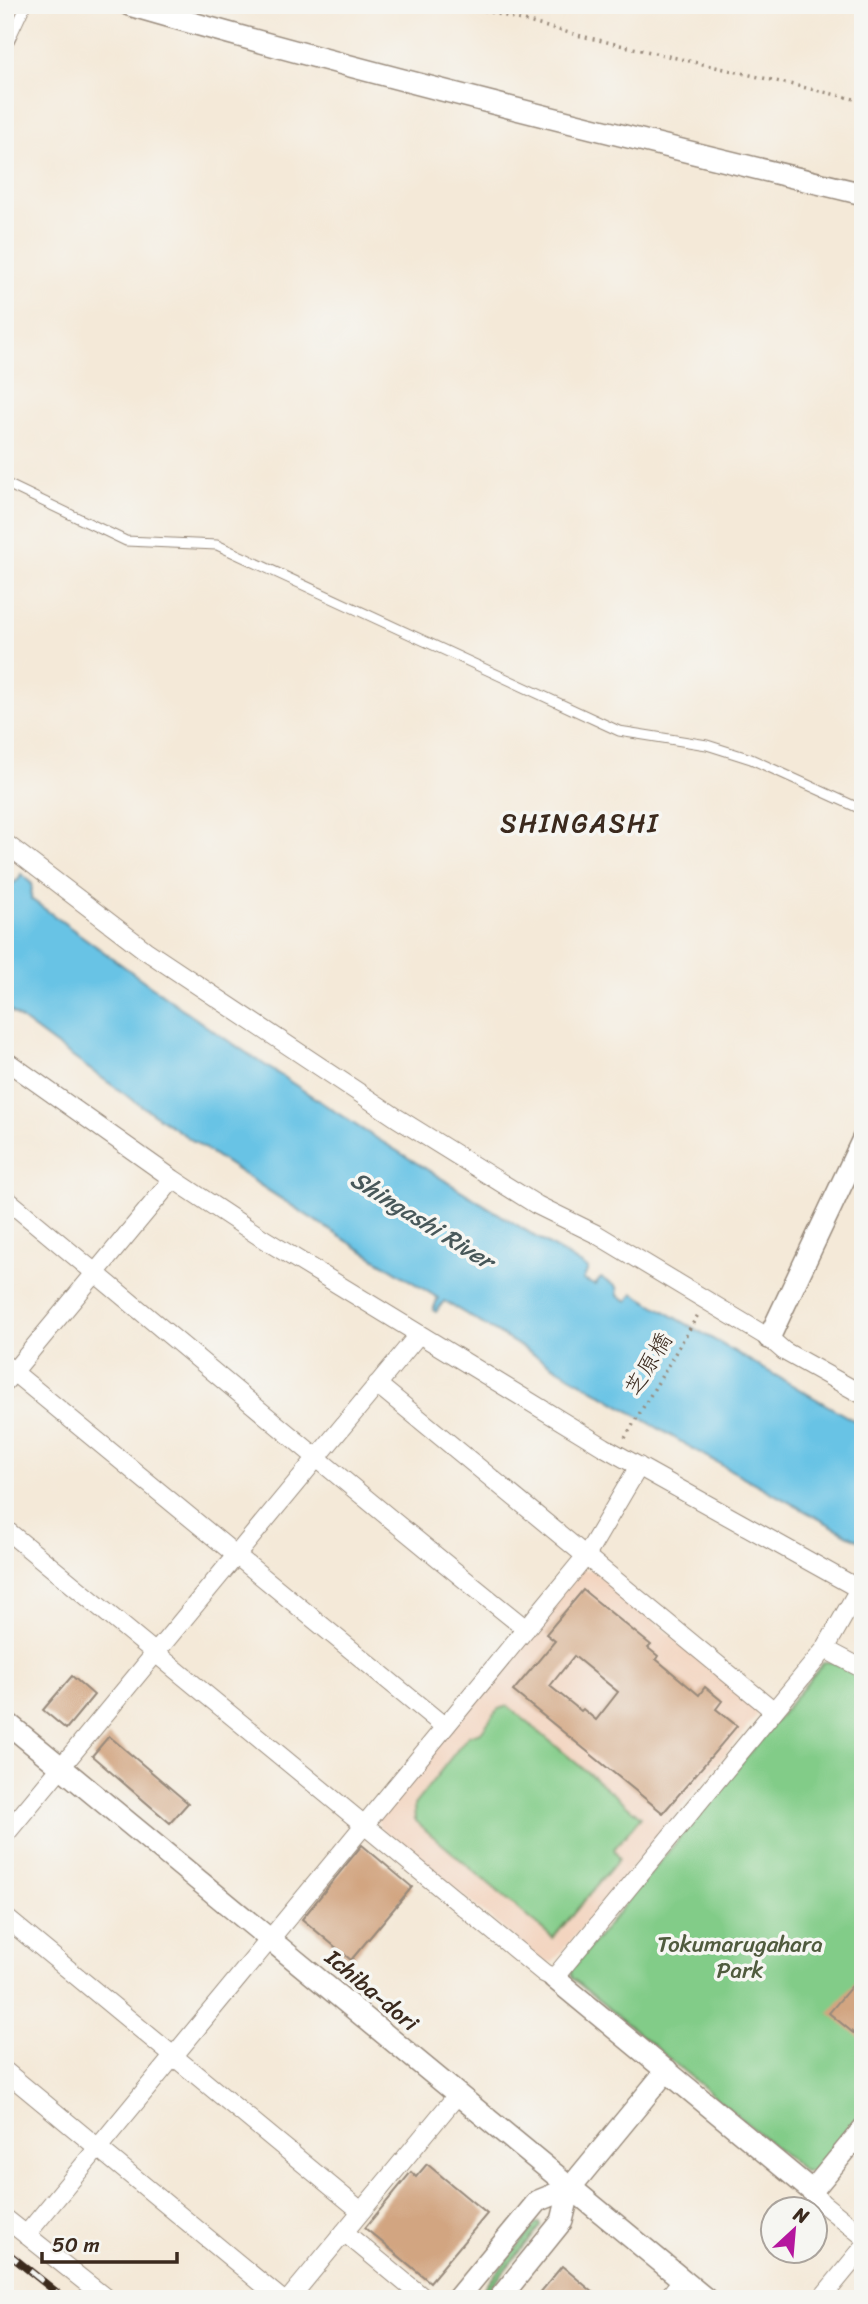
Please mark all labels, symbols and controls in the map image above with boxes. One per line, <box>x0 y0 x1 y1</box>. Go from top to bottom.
district label: SHINGASHI <box>500 800 660 846</box>
water label: Shingashi River <box>342 1159 506 1283</box>
street label: 芝原橋 <box>613 1324 684 1404</box>
park label: Tokumarugahara Park <box>657 1924 823 1991</box>
street label: Ichiba-dori <box>315 1938 429 2043</box>
north arrow <box>760 2196 830 2266</box>
text: N <box>787 2197 815 2233</box>
scale bar <box>42 2220 177 2264</box>
text: 50 m <box>52 2226 100 2264</box>

